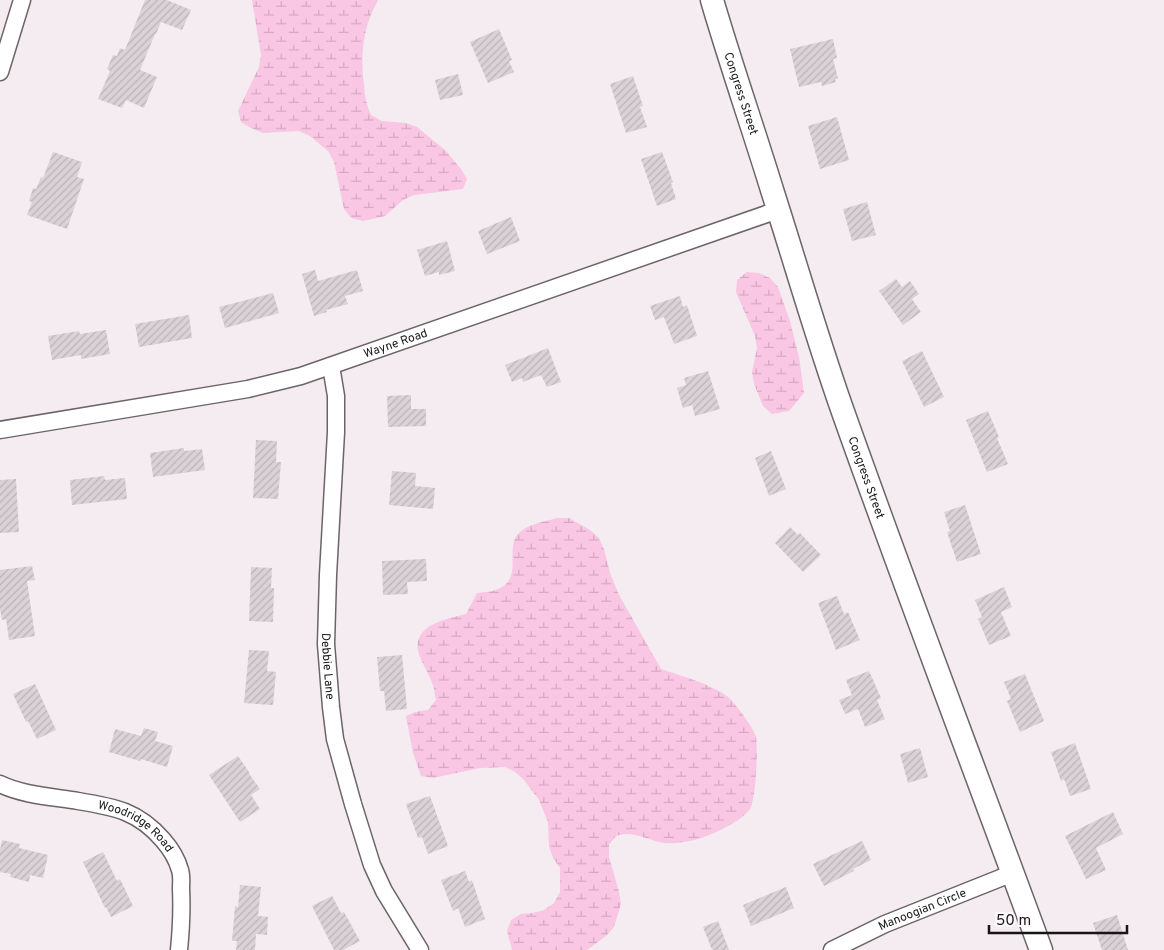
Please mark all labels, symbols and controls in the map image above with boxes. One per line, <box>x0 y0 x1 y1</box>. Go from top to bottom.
street label: Congress Street <box>719 50 761 137</box>
street label: Wayne Road <box>362 326 430 363</box>
street label: Congress Street <box>843 435 888 521</box>
street label: Debbie Lane <box>317 633 337 700</box>
street label: Woodridge Road <box>96 798 177 856</box>
street label: Manoogian Circle <box>876 885 969 935</box>
scale bar <box>989 902 1126 934</box>
text: 50 m <box>996 912 1031 931</box>

